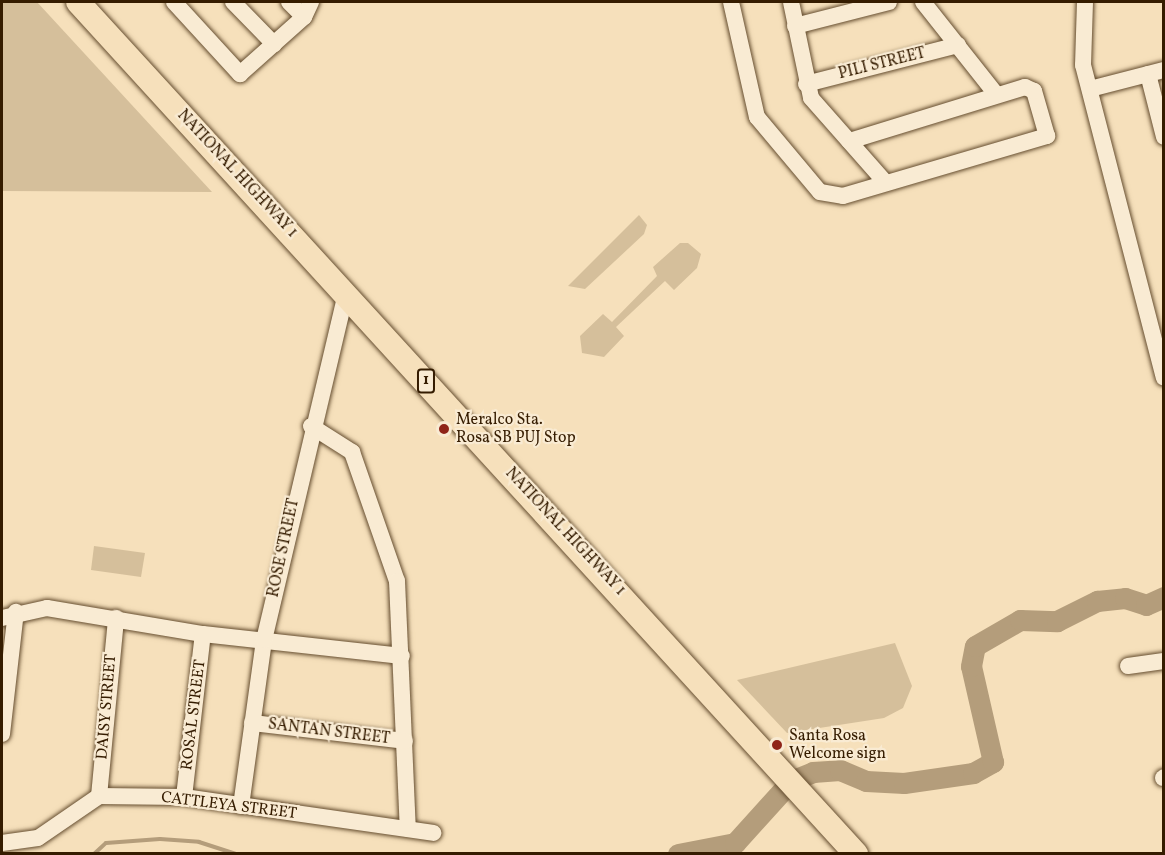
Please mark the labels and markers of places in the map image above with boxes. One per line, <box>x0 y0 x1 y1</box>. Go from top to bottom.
place label: Meralco Sta. Rosa SB PUJ Stop <box>456 410 576 448</box>
marker: Meralco Sta. Rosa SB PUJ Stop <box>437 422 451 436</box>
place label: Santa Rosa Welcome sign <box>789 726 886 764</box>
marker: Santa Rosa Welcome sign <box>770 738 784 752</box>

